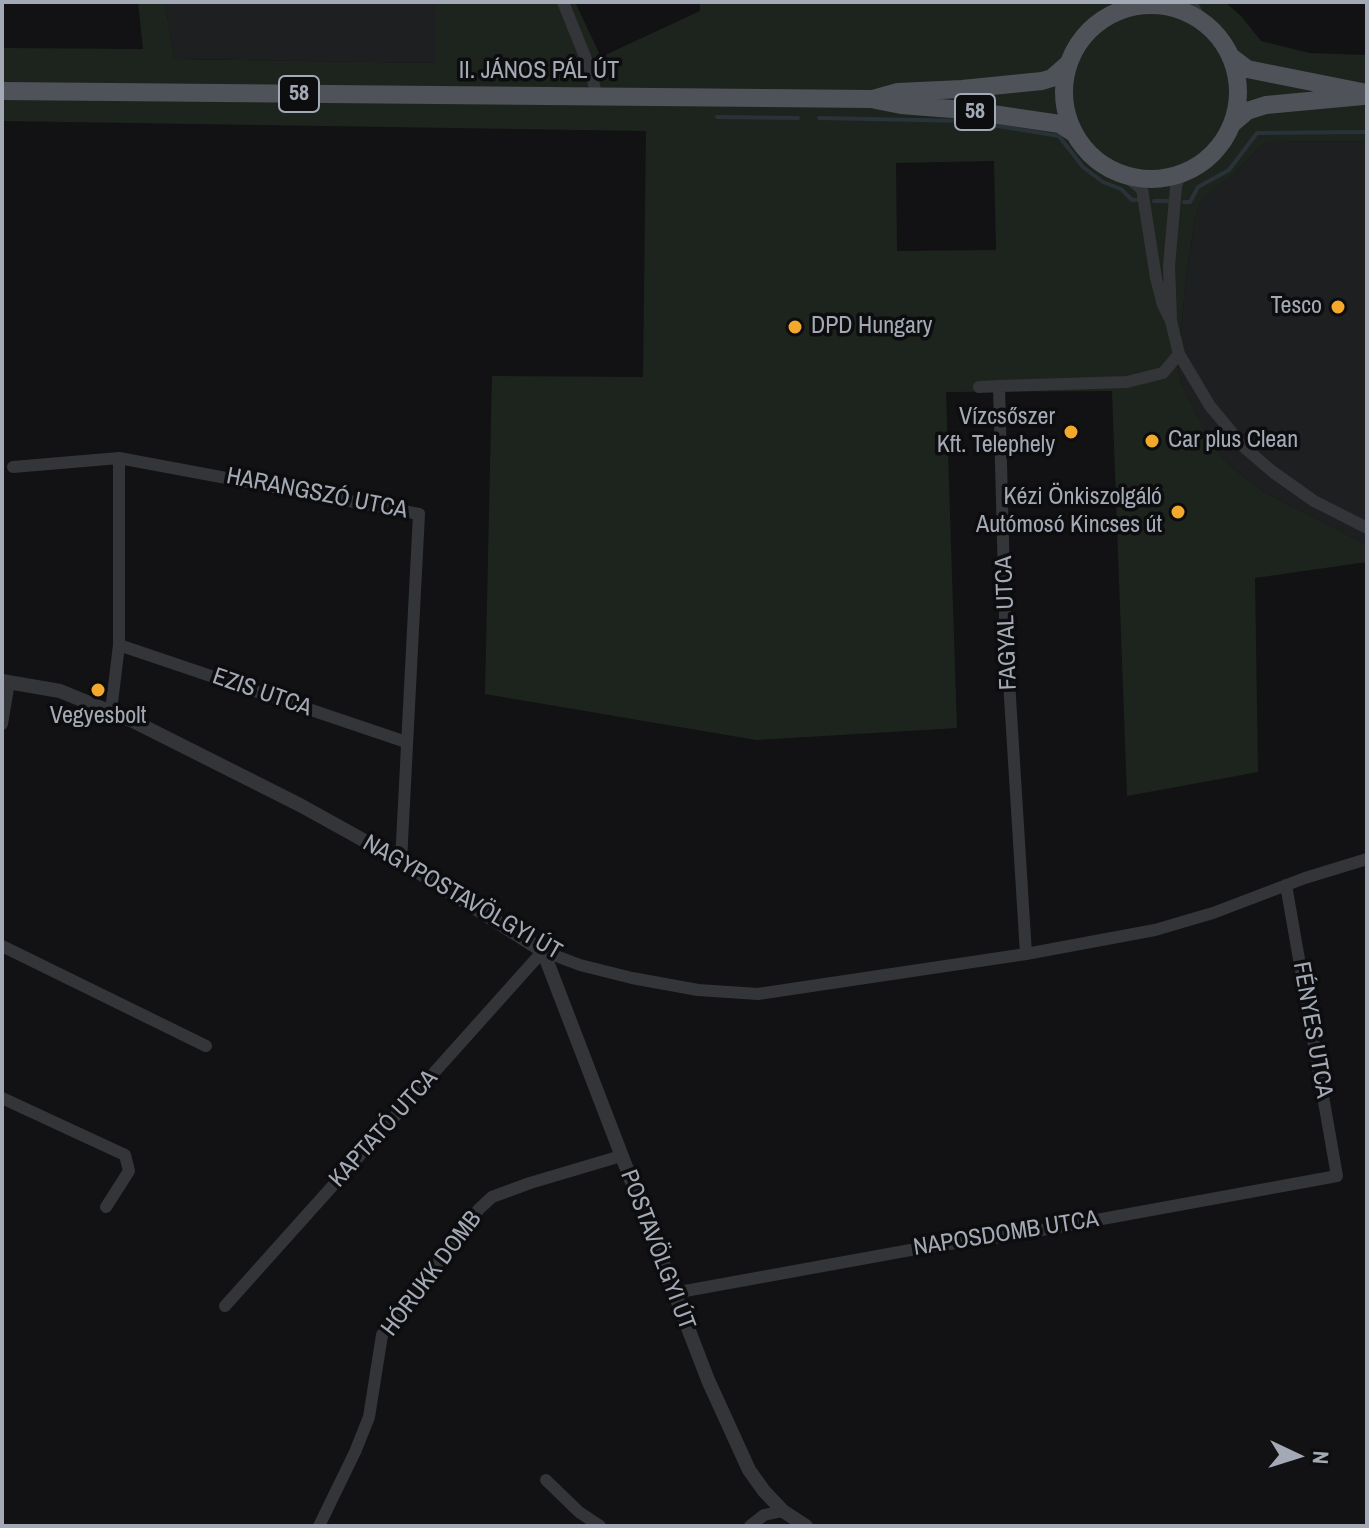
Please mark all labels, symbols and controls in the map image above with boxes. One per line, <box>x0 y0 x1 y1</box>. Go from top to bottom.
street label: II. JÁNOS PÁL ÚT <box>459 58 619 86</box>
road number: 58 <box>279 76 319 112</box>
road number: 58 <box>955 94 995 130</box>
place label: Tesco <box>1271 293 1322 321</box>
marker: Tesco <box>1329 298 1347 316</box>
place label: DPD Hungary <box>811 313 932 341</box>
marker: DPD Hungary <box>786 318 804 336</box>
place label: Vízcsőszer Kft. Telephely <box>937 404 1055 460</box>
marker: Vízcsőszer Kft. Telephely <box>1062 423 1080 441</box>
place label: Car plus Clean <box>1168 427 1298 455</box>
marker: Car plus Clean <box>1143 432 1161 450</box>
street label: HARANGSZÓ UTCA <box>224 462 410 526</box>
place label: Kézi Önkiszolgáló Autómosó Kincses út <box>976 484 1162 540</box>
marker: Kézi Önkiszolgáló Autómosó Kincses út <box>1169 503 1187 521</box>
street label: FAGYAL UTCA <box>990 555 1024 691</box>
street label: EZIS UTCA <box>209 663 315 723</box>
marker: Vegyesbolt <box>89 681 107 699</box>
place label: Vegyesbolt <box>50 703 146 731</box>
street label: NAGYPOSTAVÖLGYI ÚT <box>358 829 566 967</box>
street label: FÉNYES UTCA <box>1286 960 1338 1100</box>
street label: KAPTATÓ UTCA <box>324 1064 444 1194</box>
street label: POSTAVÖLGYI ÚT <box>613 1166 701 1334</box>
street label: NAPOSDOMB UTCA <box>911 1205 1101 1263</box>
street label: HÓRUKK DOMB <box>376 1206 488 1342</box>
north arrow <box>1257 1416 1337 1496</box>
text: N <box>1306 1450 1336 1465</box>

